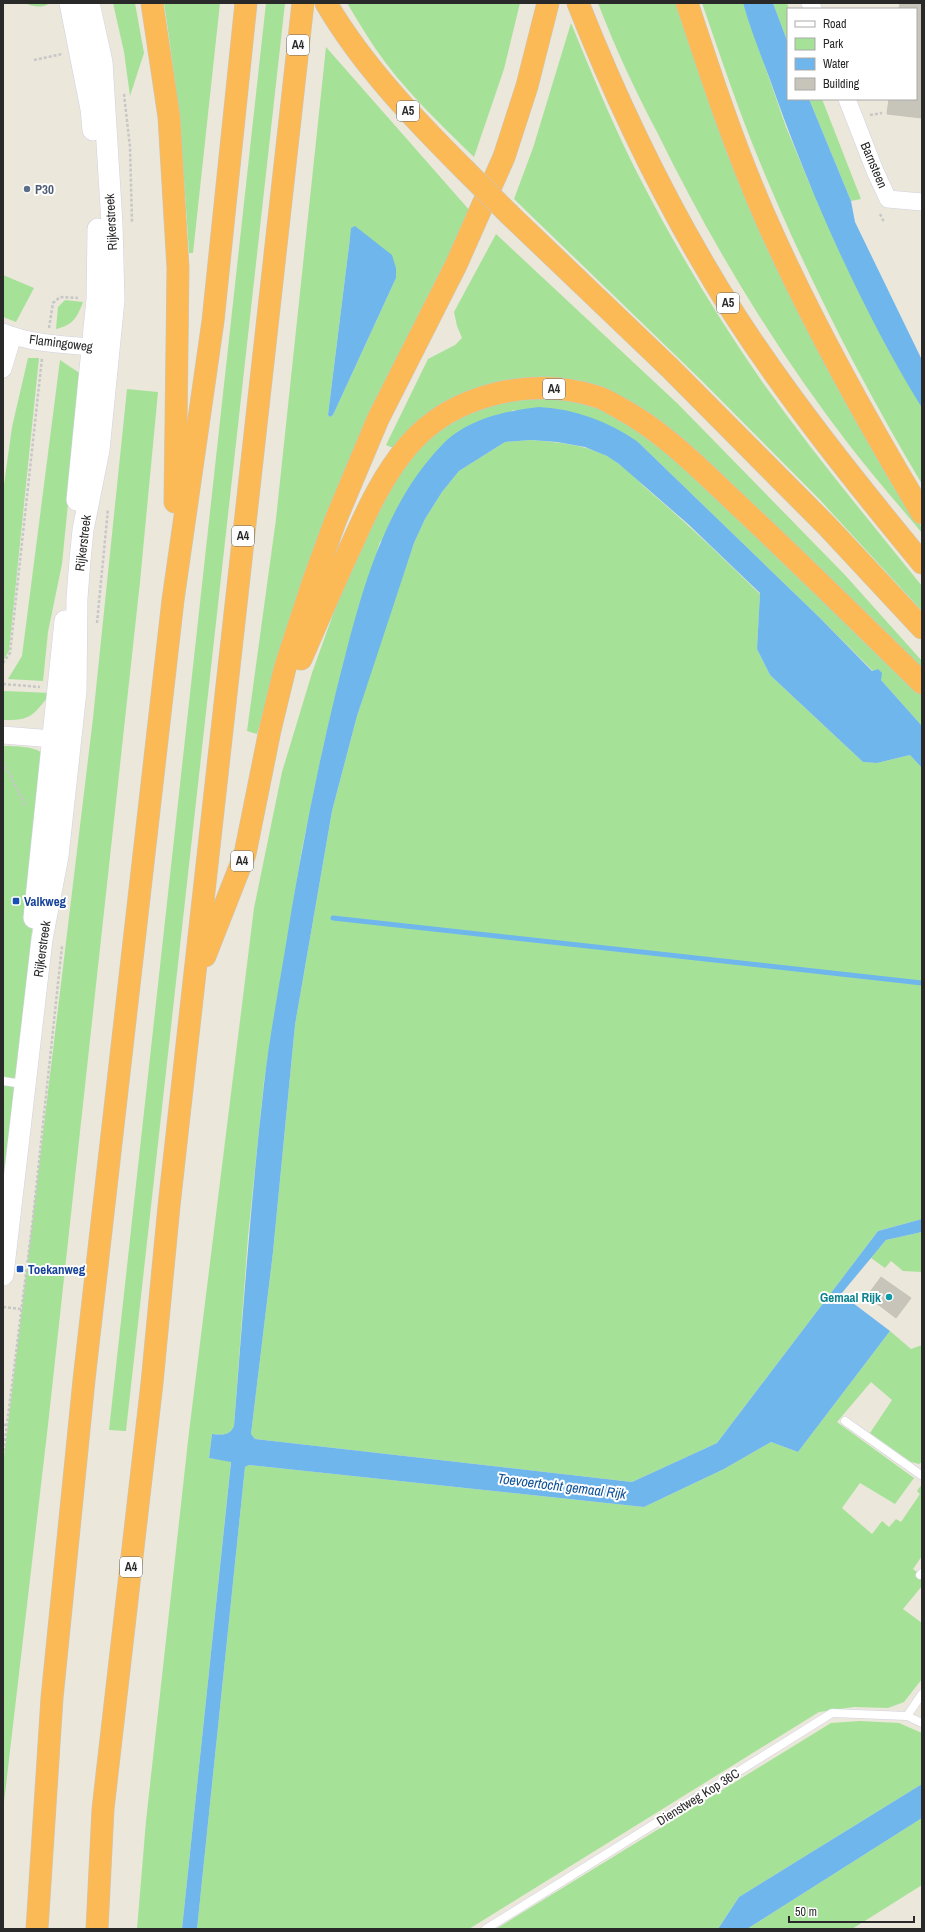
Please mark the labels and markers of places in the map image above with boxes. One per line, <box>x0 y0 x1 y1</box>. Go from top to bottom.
place label: P30 <box>35 181 54 198</box>
marker: P30 <box>22 184 32 194</box>
place label: Valkweg <box>24 893 67 910</box>
marker: Valkweg <box>11 896 21 906</box>
place label: Toekanweg <box>28 1261 86 1278</box>
marker: Toekanweg <box>15 1264 25 1274</box>
place label: Gemaal Rijk <box>820 1289 881 1306</box>
marker: Gemaal Rijk <box>884 1292 894 1302</box>

